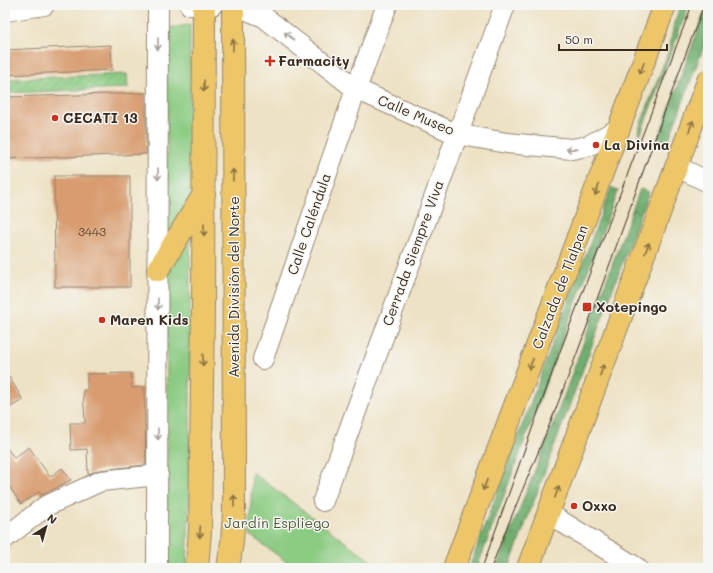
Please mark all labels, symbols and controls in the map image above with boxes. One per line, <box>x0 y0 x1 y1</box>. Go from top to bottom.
scale bar <box>559 26 667 52</box>
text: 50 m <box>565 31 593 47</box>
one-way arrow <box>283 32 294 41</box>
one-way arrow <box>154 37 162 50</box>
one-way arrow <box>229 39 237 52</box>
place label: Farmacity <box>278 51 350 70</box>
marker: Farmacity <box>265 56 275 66</box>
one-way arrow <box>638 61 645 74</box>
one-way arrow <box>200 79 208 92</box>
street label: Calle Museo <box>375 90 457 139</box>
place label: CECATI 13 <box>63 108 138 127</box>
marker: CECATI 13 <box>50 113 60 123</box>
one-way arrow <box>688 120 696 132</box>
place label: La Divina <box>604 135 670 154</box>
marker: La Divina <box>591 140 601 150</box>
one-way arrow <box>566 145 579 152</box>
one-way arrow <box>154 167 162 180</box>
one-way arrow <box>229 169 237 182</box>
street label: Calle Caléndula <box>282 170 335 277</box>
street label: Cerrada Siempre Viva <box>377 177 448 328</box>
one-way arrow <box>592 183 600 195</box>
street label: Avenida División del Norte <box>224 196 243 378</box>
street label: Calzada de Tlalpan <box>527 222 592 352</box>
house number: 3443 <box>78 223 106 239</box>
one-way arrow <box>200 223 208 236</box>
one-way arrow <box>644 242 651 255</box>
one-way arrow <box>154 297 162 310</box>
place label: Xotepingo <box>596 297 668 316</box>
marker: Xotepingo <box>581 301 593 313</box>
place label: Maren Kids <box>110 310 189 329</box>
marker: Maren Kids <box>97 315 107 325</box>
one-way arrow <box>199 353 207 366</box>
one-way arrow <box>527 357 535 369</box>
one-way arrow <box>599 364 606 377</box>
one-way arrow <box>154 427 162 440</box>
one-way arrow <box>481 479 489 491</box>
one-way arrow <box>554 486 561 499</box>
one-way arrow <box>230 495 238 508</box>
place label: Oxxo <box>582 496 617 515</box>
marker: Oxxo <box>569 501 579 511</box>
north arrow <box>26 507 66 547</box>
text: N <box>44 510 60 527</box>
park label: Jardín Espliego <box>224 513 330 532</box>
one-way arrow <box>196 525 204 538</box>

